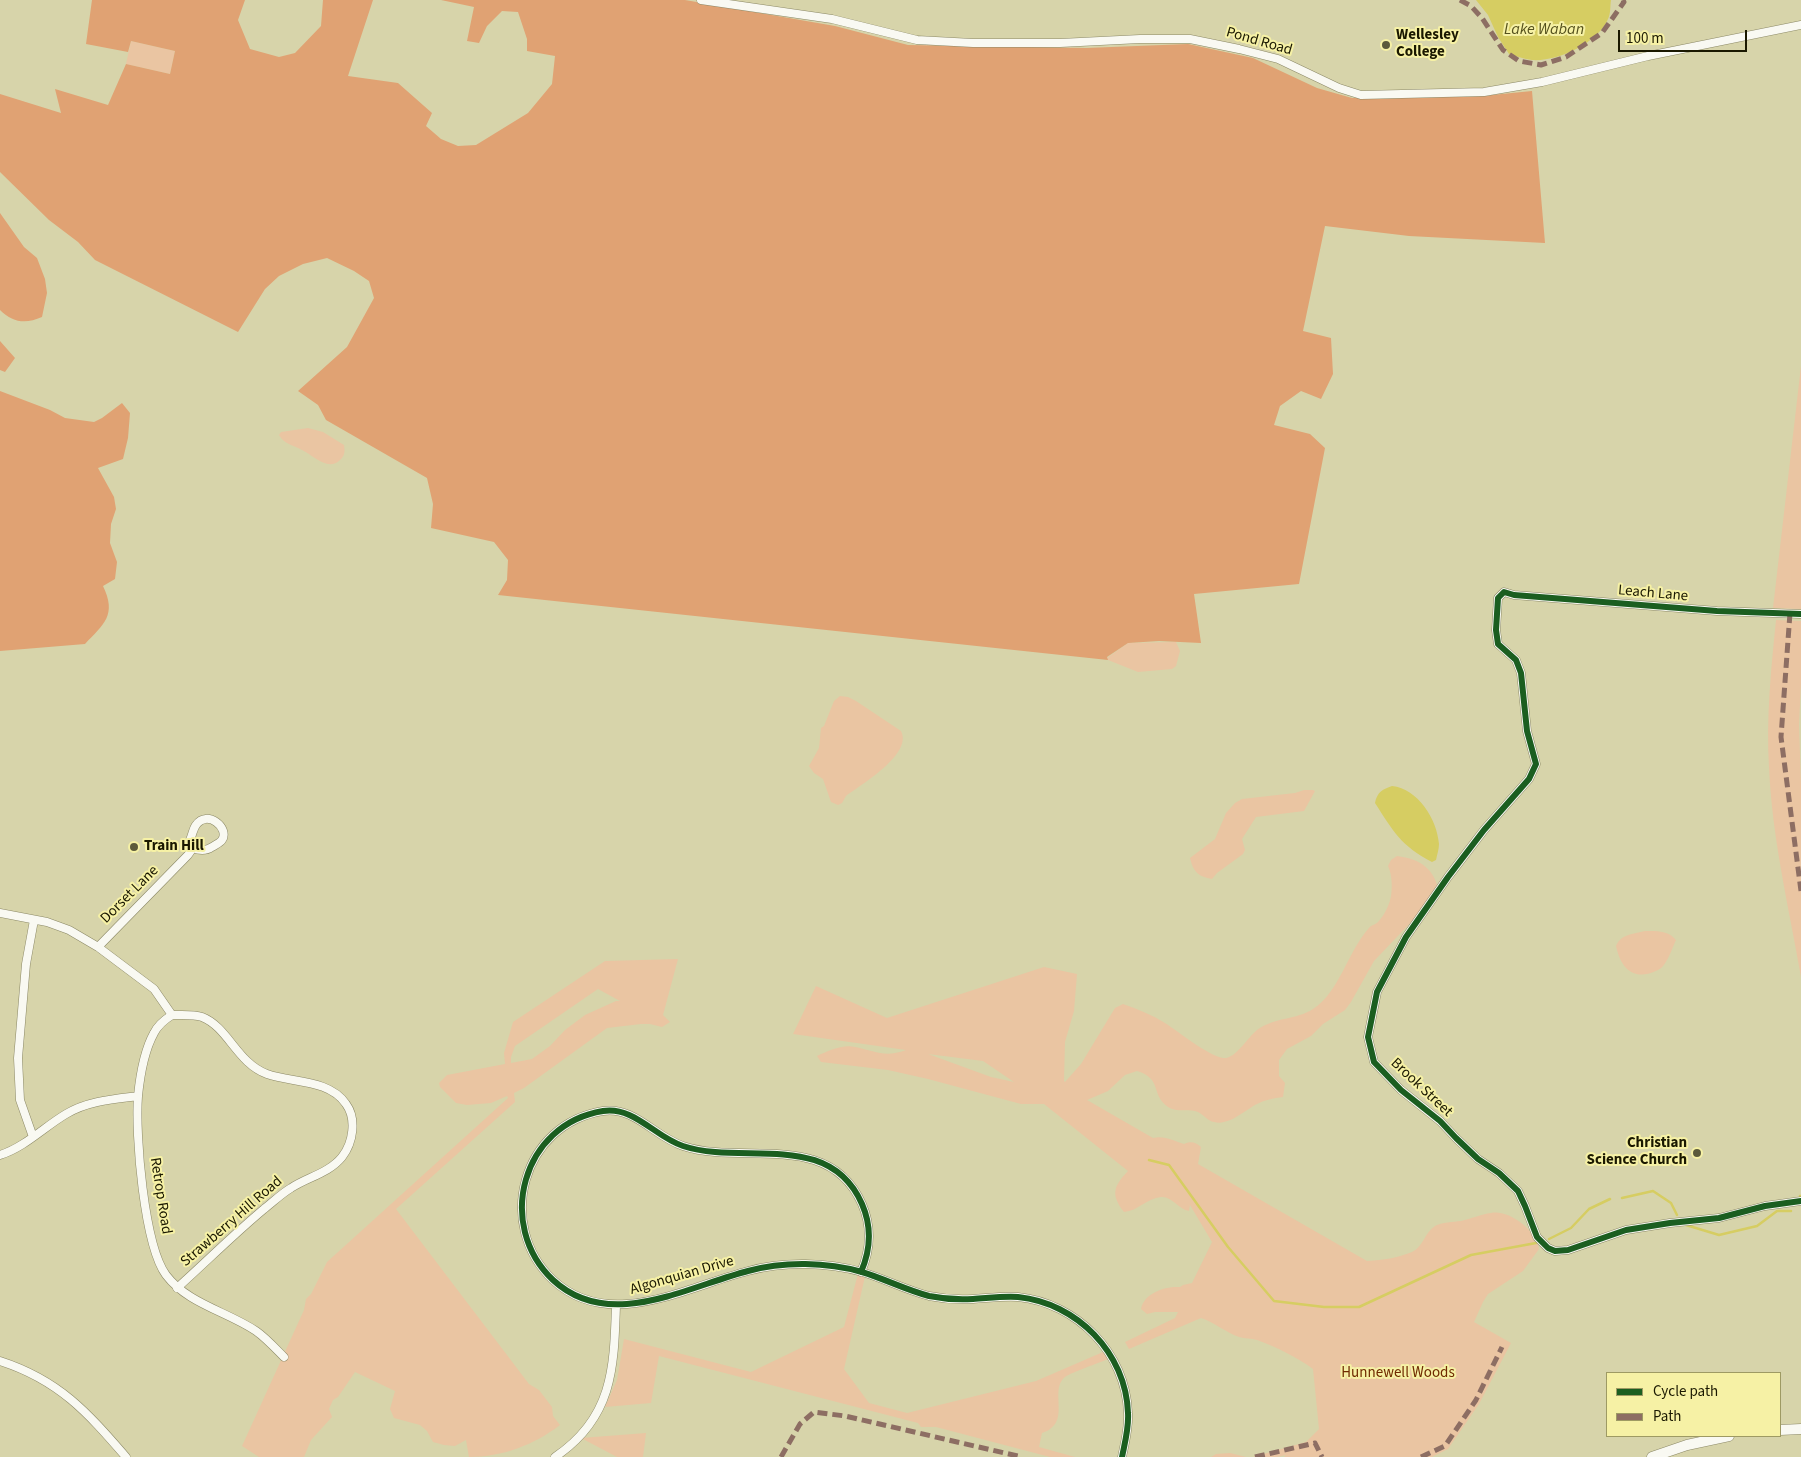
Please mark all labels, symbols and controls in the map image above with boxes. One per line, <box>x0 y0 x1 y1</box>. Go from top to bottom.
water label: Lake Waban <box>1504 20 1584 40</box>
scale bar <box>1621 20 1750 52</box>
street label: Pond Road <box>1224 24 1294 60</box>
place label: Wellesley College <box>1396 27 1459 62</box>
text: 100 m <box>1626 28 1664 49</box>
marker: Wellesley College <box>1380 39 1392 51</box>
street label: Leach Lane <box>1617 582 1689 606</box>
place label: Train Hill <box>144 838 204 856</box>
marker: Train Hill <box>128 841 140 853</box>
street label: Dorset Lane <box>97 862 163 928</box>
street label: Brook Street <box>1386 1055 1456 1121</box>
place label: Christian Science Church <box>1587 1135 1687 1170</box>
marker: Christian Science Church <box>1691 1147 1703 1159</box>
street label: Retrop Road <box>145 1156 175 1236</box>
street label: Strawberry Hill Road <box>178 1173 286 1271</box>
street label: Algonquian Drive <box>628 1253 736 1299</box>
park label: Hunnewell Woods <box>1341 1365 1455 1383</box>
legend <box>1606 1372 1781 1437</box>
text: Cycle path <box>1653 1381 1718 1402</box>
text: Path <box>1653 1406 1681 1427</box>

